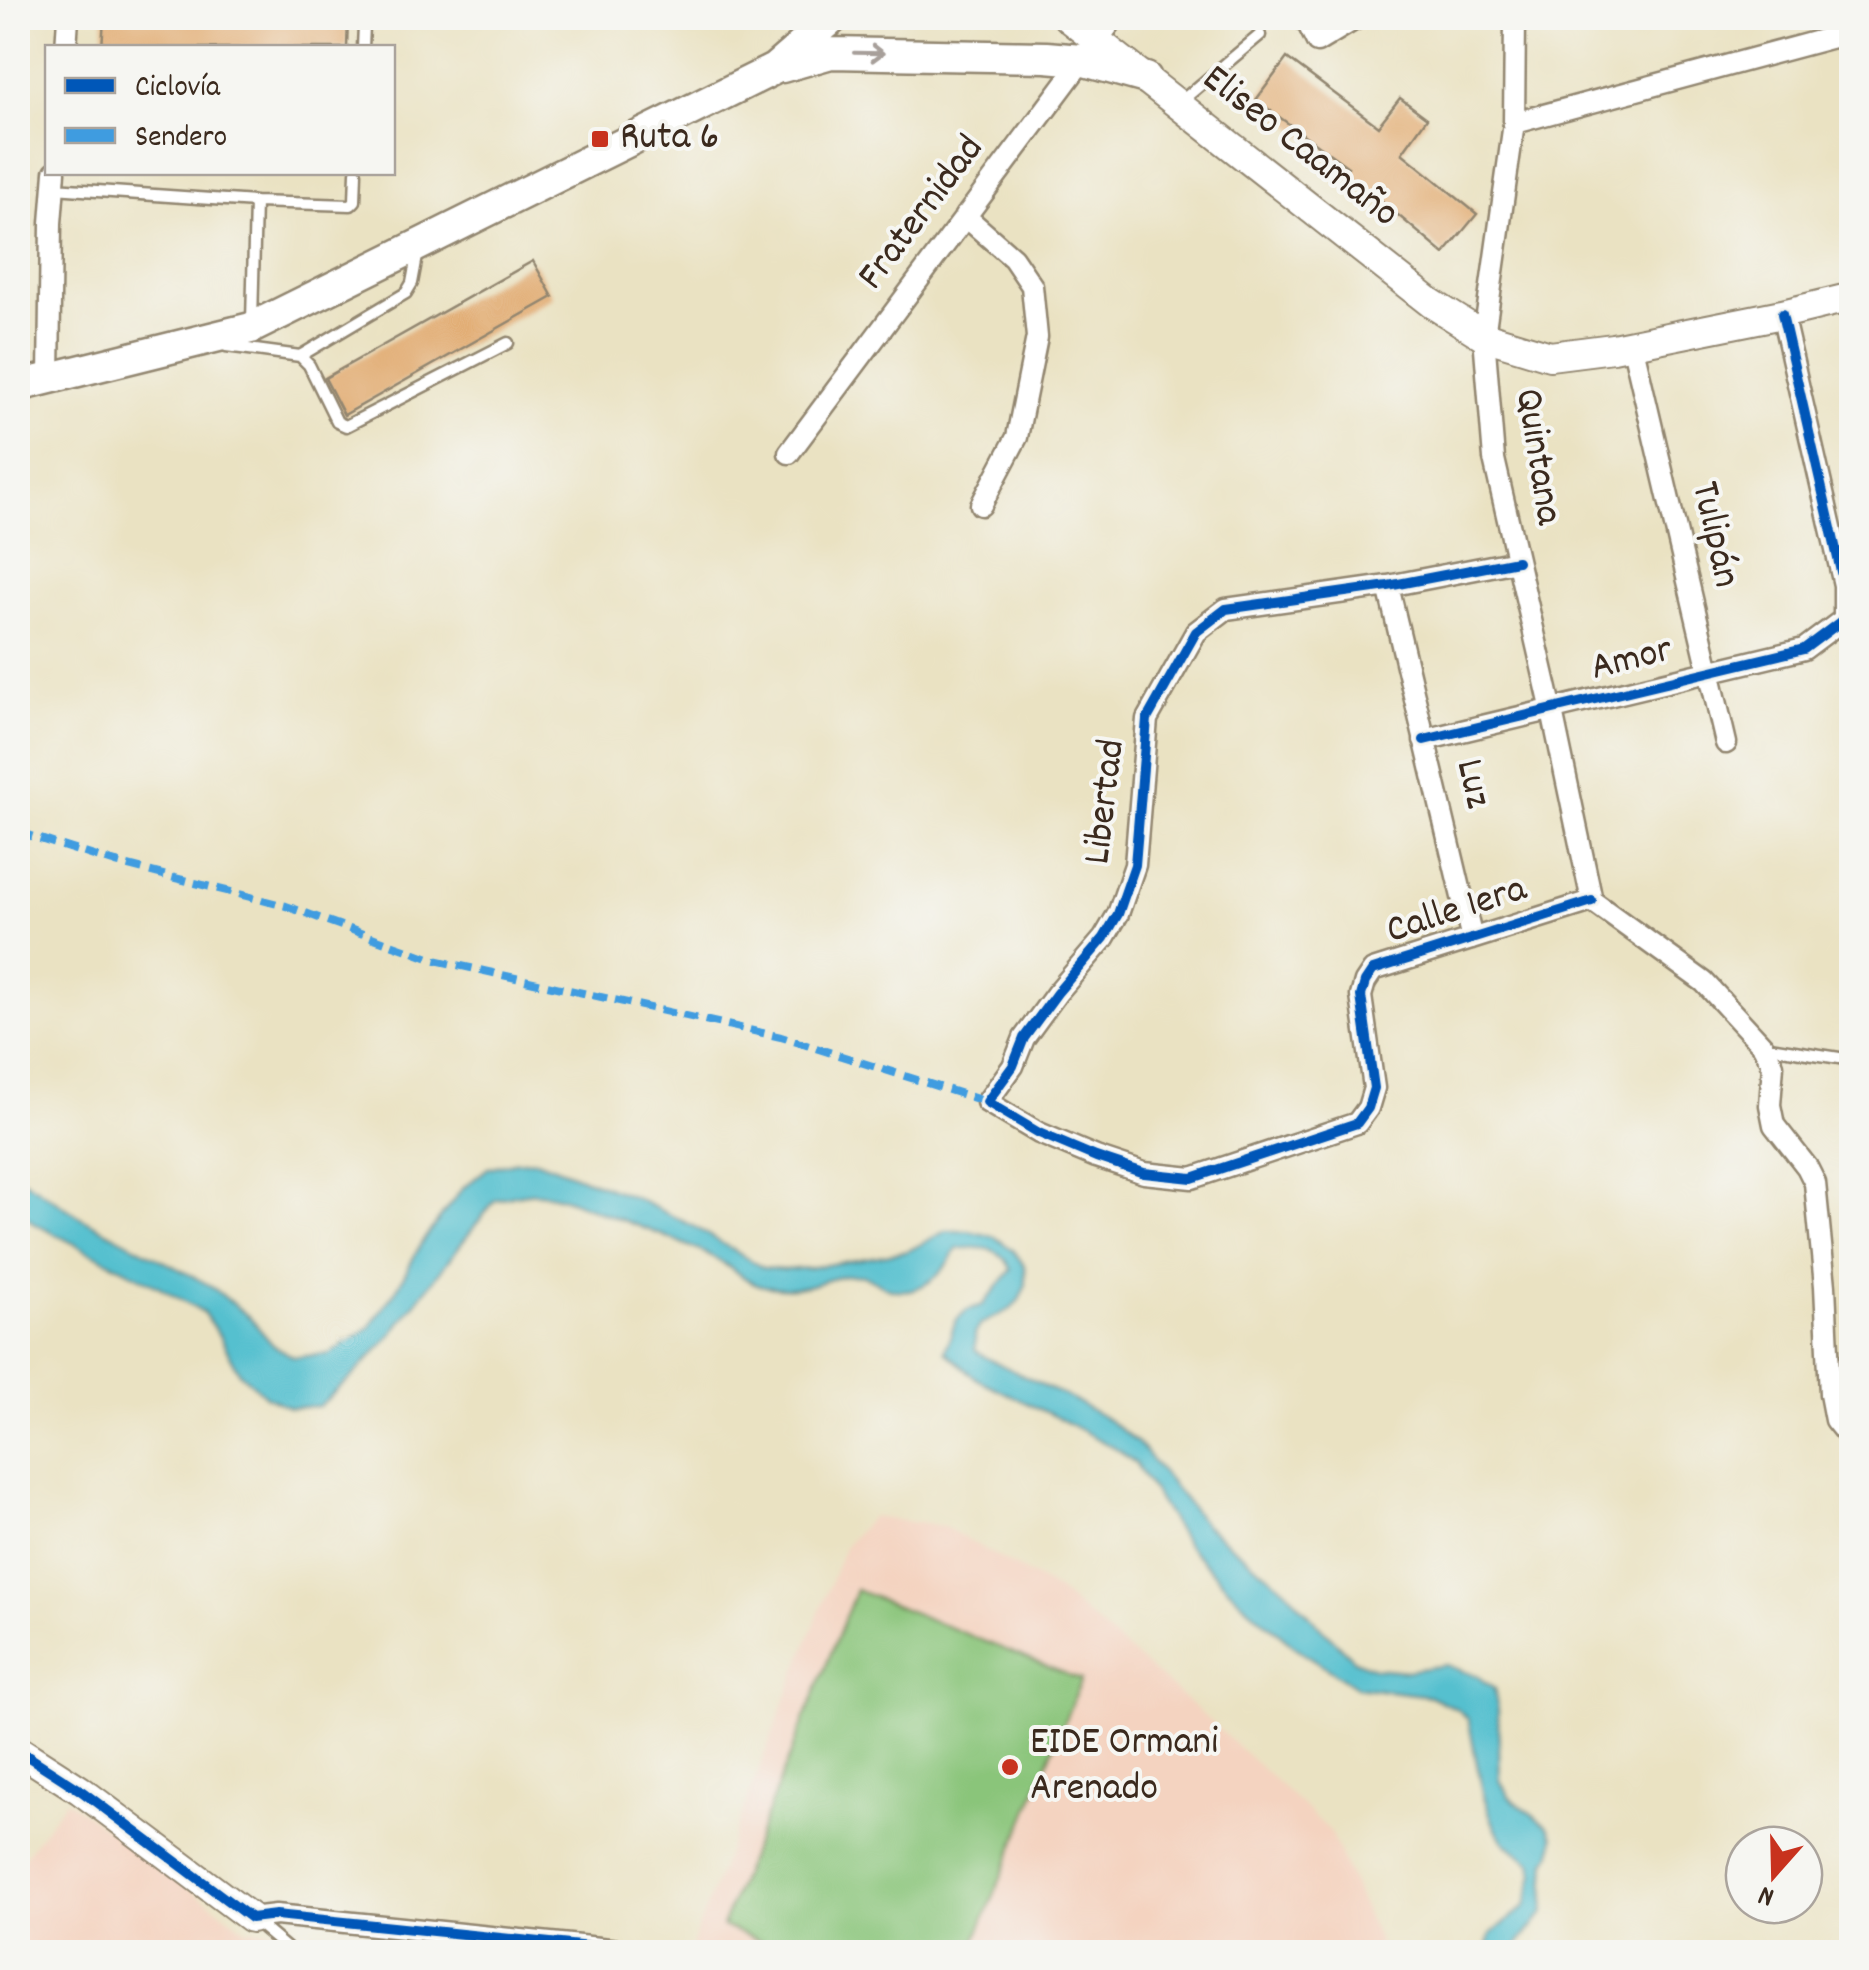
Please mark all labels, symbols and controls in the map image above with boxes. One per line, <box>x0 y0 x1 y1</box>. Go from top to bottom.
one-way arrow <box>853 44 885 63</box>
legend <box>45 45 395 175</box>
street label: Eliseo Caamaño <box>1188 53 1410 243</box>
text: Ciclovía <box>135 68 221 111</box>
place label: Ruta 6 <box>620 111 719 168</box>
text: Sendero <box>135 118 227 161</box>
street label: Fraternidad <box>846 125 1000 303</box>
marker: Ruta 6 <box>589 128 611 150</box>
street label: Quintana <box>1497 385 1575 530</box>
street label: Tulipán <box>1673 476 1753 594</box>
street label: Amor <box>1585 623 1679 699</box>
street label: Libertad <box>1071 736 1143 868</box>
street label: Luz <box>1438 754 1504 814</box>
street label: Calle 1era <box>1380 862 1536 961</box>
place label: EIDE Ormani Arenado <box>1030 1716 1218 1819</box>
marker: EIDE Ormani Arenado <box>999 1756 1021 1778</box>
north arrow <box>1724 1825 1824 1925</box>
text: N <box>1754 1873 1781 1915</box>

